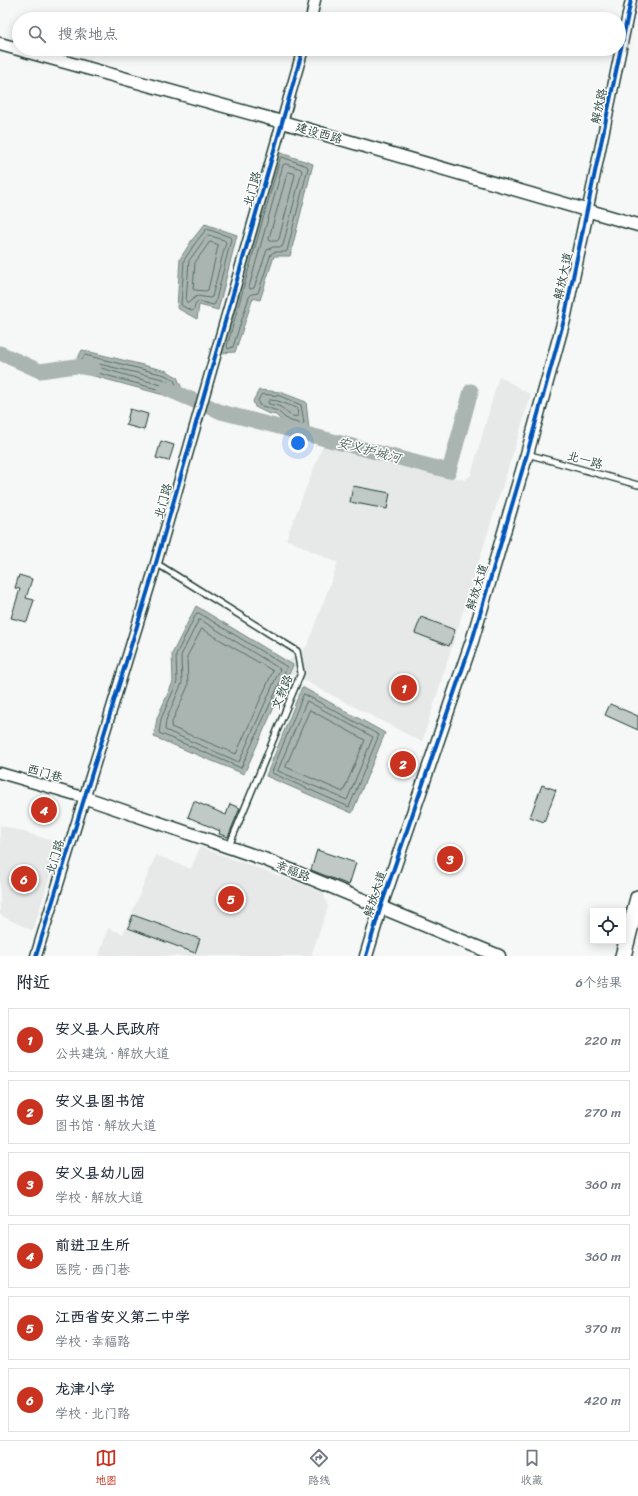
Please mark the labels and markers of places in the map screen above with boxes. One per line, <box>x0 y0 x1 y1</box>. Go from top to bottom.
pin: 1 <box>391 673 417 703</box>
pin: 2 <box>390 749 416 779</box>
pin: 4 <box>31 795 57 825</box>
pin: 3 <box>437 844 463 874</box>
pin: 6 <box>11 864 37 894</box>
pin: 5 <box>218 884 244 914</box>

